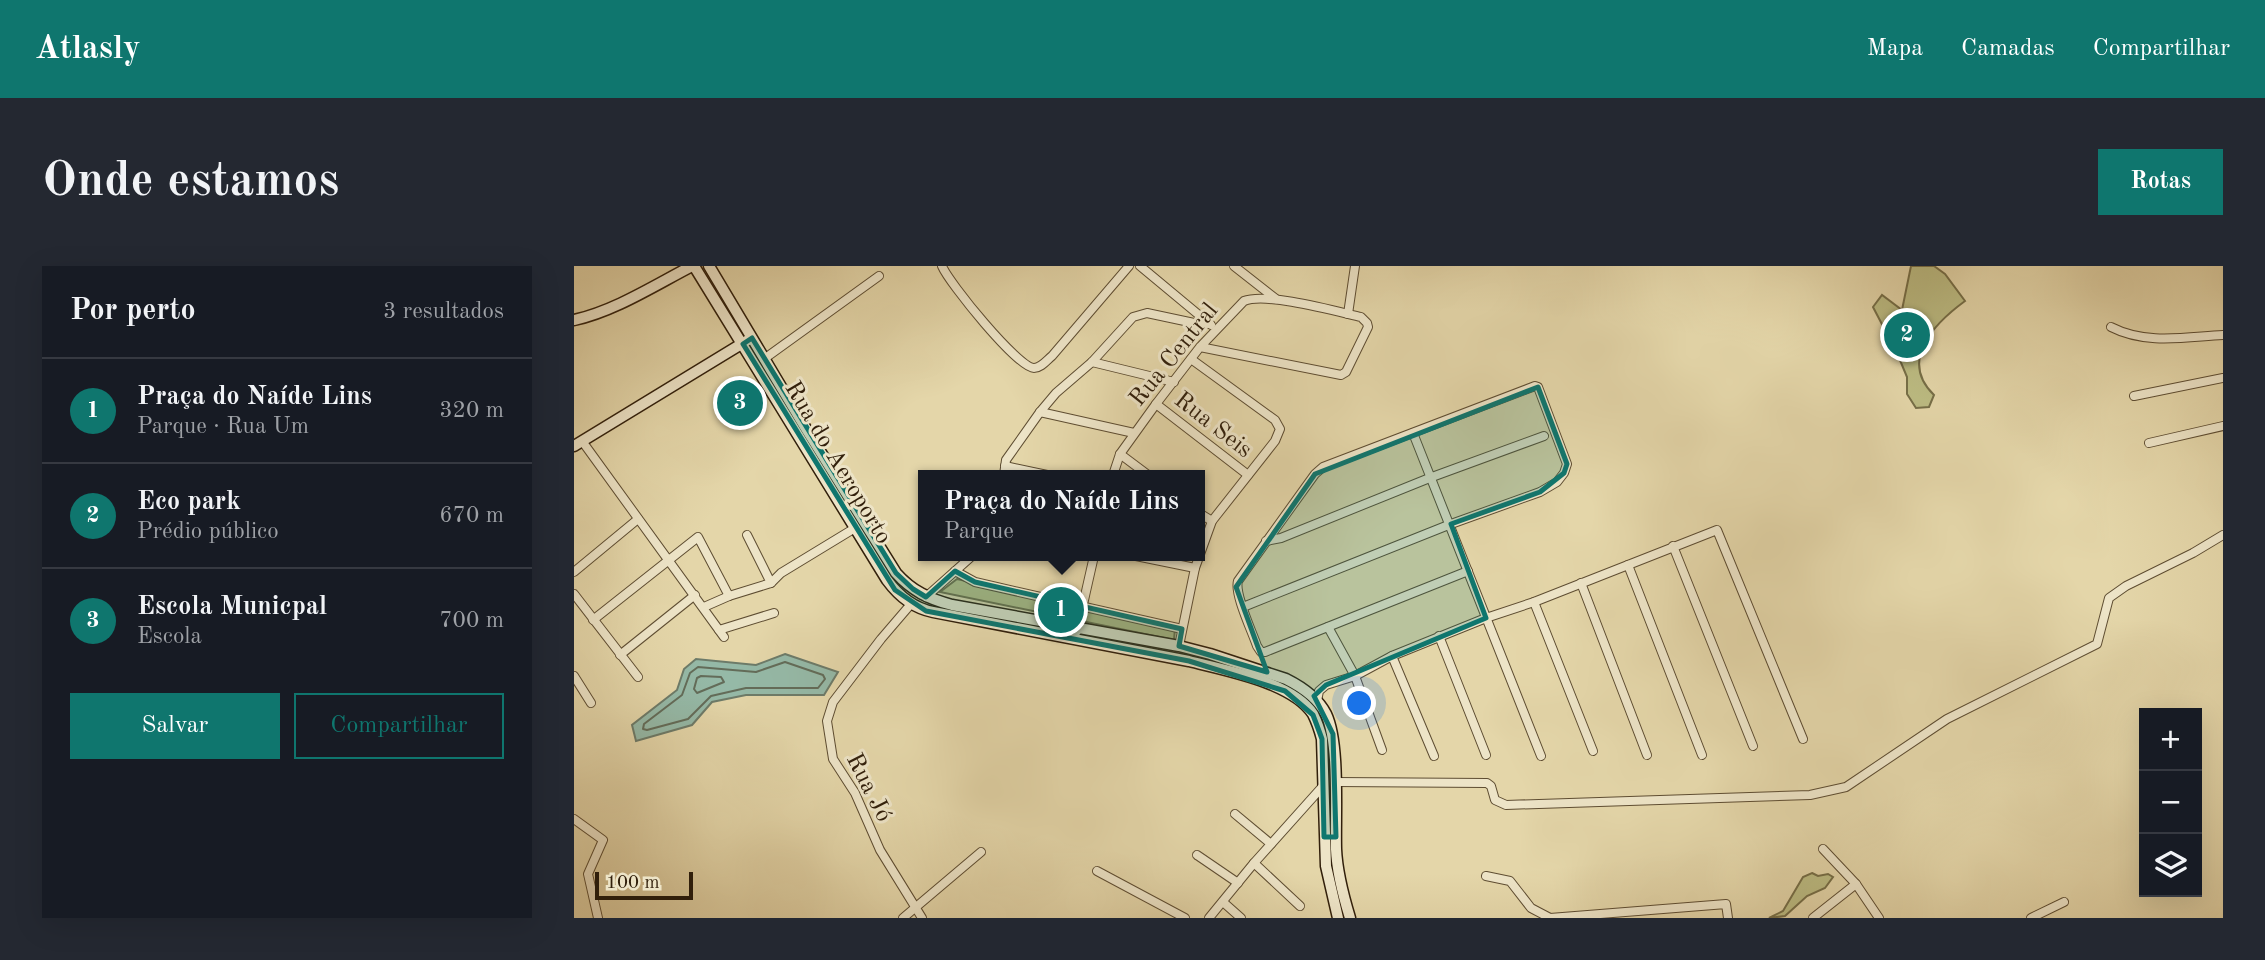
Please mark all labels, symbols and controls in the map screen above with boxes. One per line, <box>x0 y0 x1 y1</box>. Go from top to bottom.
text: Atlasly <box>35 33 140 66</box>
text: Mapa <box>1867 37 1923 61</box>
text: Camadas <box>1961 37 2055 61</box>
text: Compartilhar <box>2093 37 2230 61</box>
button: Rotas <box>2098 149 2223 215</box>
text: Onde estamos <box>42 158 339 207</box>
text: Por perto <box>70 296 196 326</box>
street label: Rua Central <box>1126 299 1223 411</box>
text: 3 resultados <box>383 300 504 323</box>
pin: 2 <box>1884 309 1930 361</box>
pin: 3 <box>717 377 763 429</box>
street label: Rua do Aeroporto <box>779 377 895 549</box>
text: Praça do Naíde Lins <box>137 384 372 410</box>
street label: Rua Seis <box>1169 388 1256 463</box>
text: 1 <box>86 399 100 422</box>
text: 320 m <box>439 399 504 422</box>
text: Parque · Rua Um <box>137 415 309 438</box>
popup <box>918 470 1205 561</box>
text: Eco park <box>137 489 241 515</box>
text: Praça do Naíde Lins <box>944 489 1179 515</box>
text: 2 <box>86 504 100 527</box>
text: 670 m <box>439 504 504 527</box>
text: Prédio público <box>137 520 279 543</box>
text: Parque <box>944 520 1014 543</box>
pin: 1 <box>1038 584 1084 636</box>
text: Escola Municpal <box>137 594 327 620</box>
text: 3 <box>86 609 100 632</box>
text: 700 m <box>439 609 504 632</box>
text: Escola <box>137 625 202 648</box>
your location <box>1342 686 1376 720</box>
button: Salvar <box>70 693 280 759</box>
button: Compartilhar <box>294 693 504 759</box>
map controls <box>2139 708 2202 897</box>
button: + <box>2139 708 2202 771</box>
street label: Rua Jó <box>841 750 896 826</box>
button: − <box>2139 771 2202 834</box>
button: layers <box>2139 834 2202 897</box>
scale bar <box>595 869 693 901</box>
text: 100 m <box>606 874 659 893</box>

